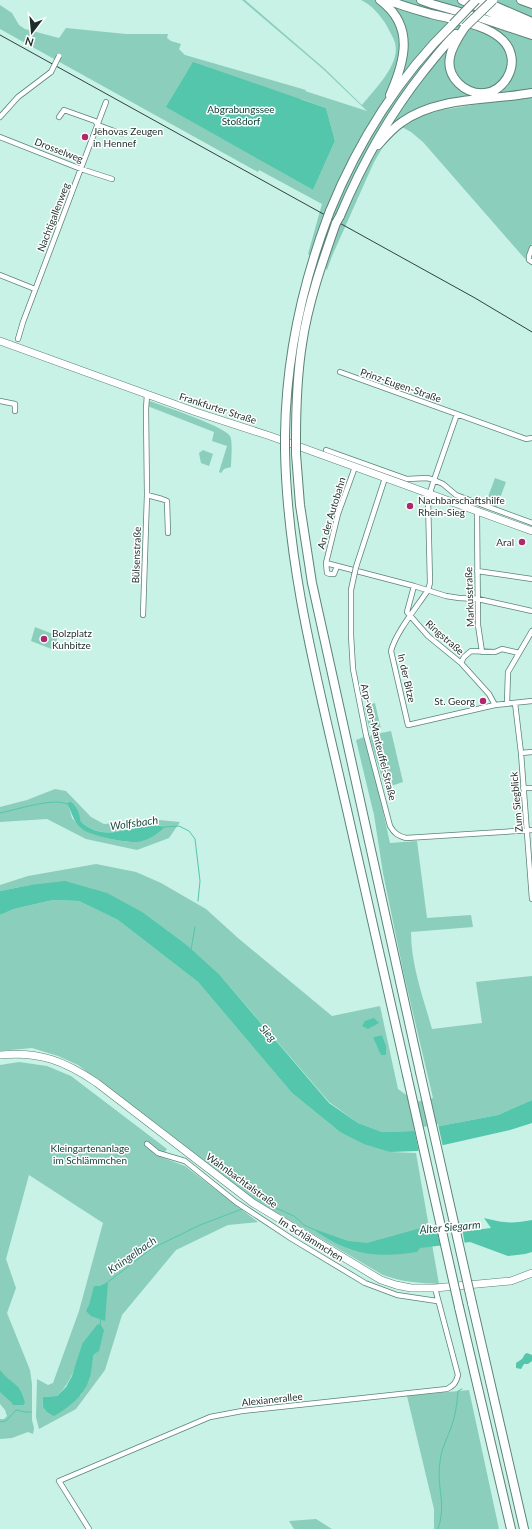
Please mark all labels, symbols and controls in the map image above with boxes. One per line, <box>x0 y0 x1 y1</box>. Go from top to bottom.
north arrow <box>12 12 52 52</box>
text: N <box>23 35 35 50</box>
park label: Abgrabungssee Stoßdorf <box>207 103 275 127</box>
place label: Jehovas Zeugen in Hennef <box>93 125 163 149</box>
marker: Jehovas Zeugen in Hennef <box>80 132 90 142</box>
street label: Drosselweg <box>33 135 85 165</box>
street label: Nachtigallenweg <box>34 181 72 253</box>
street label: Prinz-Eugen-Straße <box>359 366 443 404</box>
street label: Frankfurter Straße <box>178 390 258 426</box>
street label: An der Autobahn <box>314 476 348 550</box>
place label: Nachbarschaftshilfe Rhein-Sieg <box>418 494 505 518</box>
marker: Nachbarschaftshilfe Rhein-Sieg <box>405 501 415 511</box>
street label: Bülsenstraße <box>129 526 143 584</box>
place label: Aral <box>496 536 514 548</box>
marker: Aral <box>517 537 527 547</box>
street label: Markusstraße <box>462 567 476 627</box>
street label: Ringstraße <box>423 617 467 657</box>
place label: Bolzplatz Kuhbitze <box>52 627 92 651</box>
marker: Bolzplatz Kuhbitze <box>39 634 49 644</box>
street label: In der Bitze <box>396 652 418 704</box>
street label: Arp-von-Manteuffel-Straße <box>359 682 399 802</box>
place label: St. Georg <box>434 695 475 707</box>
marker: St. Georg <box>478 696 488 706</box>
street label: Zum Siegblick <box>507 770 525 833</box>
water label: Wolfsbach <box>109 813 159 832</box>
water label: Sieg <box>257 1021 280 1044</box>
park label: Kleingartenanlage im Schlämmchen <box>51 1142 129 1166</box>
street label: Wahnbachtalstraße <box>204 1150 280 1210</box>
street label: Im Schlämmchen <box>276 1214 346 1264</box>
water label: Alter Siegarm <box>418 1217 481 1236</box>
water label: Kningelbach <box>105 1233 159 1276</box>
street label: Alexianerallee <box>241 1390 303 1408</box>

